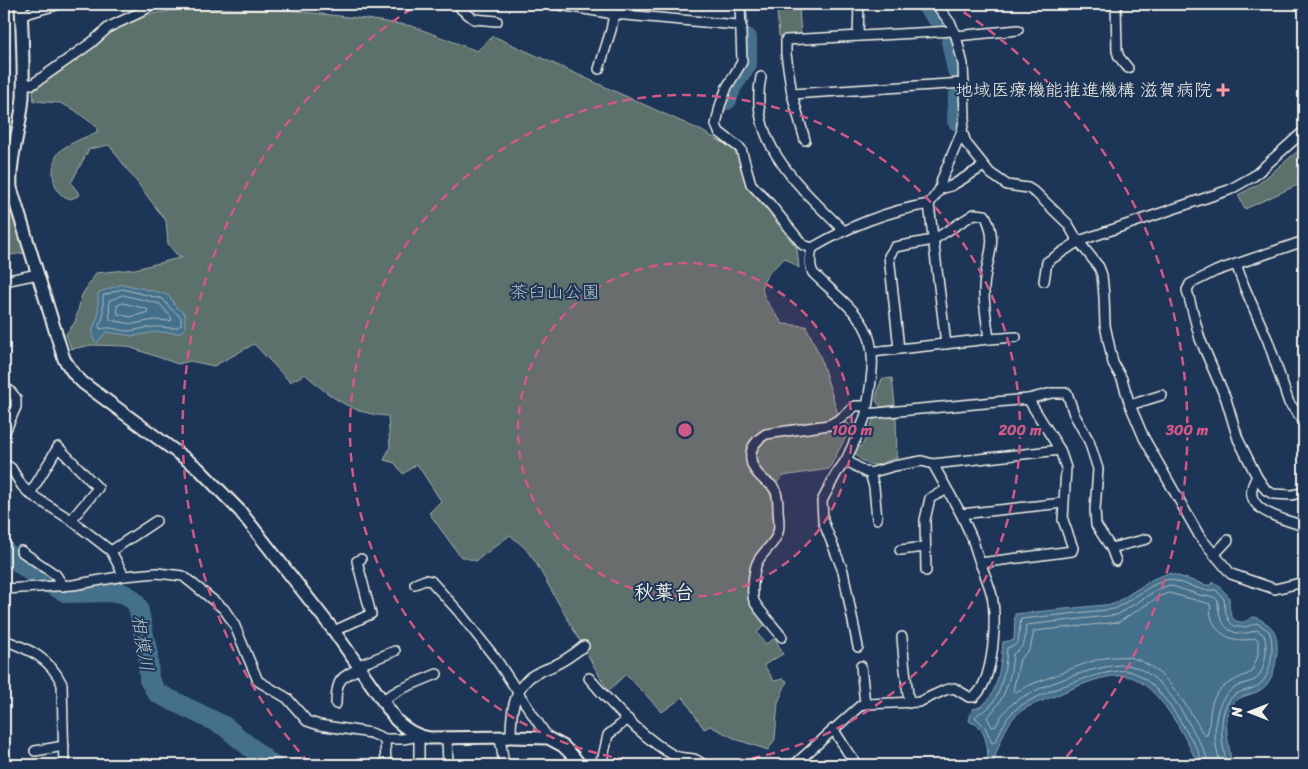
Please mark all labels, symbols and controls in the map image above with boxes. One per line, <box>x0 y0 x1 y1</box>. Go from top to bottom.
place label: 地域医療機能推進機構 滋賀病院 <box>955 74 1212 106</box>
marker: 地域医療機能推進機構 滋賀病院 <box>1216 83 1230 97</box>
park label: 茶臼山公園 <box>510 276 600 308</box>
text: 100 m <box>832 417 873 443</box>
text: 200 m <box>997 417 1042 443</box>
text: 300 m <box>1165 417 1209 443</box>
centre of rings <box>676 421 694 439</box>
district label: 秋葉台 <box>634 575 694 610</box>
water label: 相模川 <box>122 612 164 674</box>
north arrow <box>1226 686 1276 736</box>
text: N <box>1225 707 1250 718</box>

